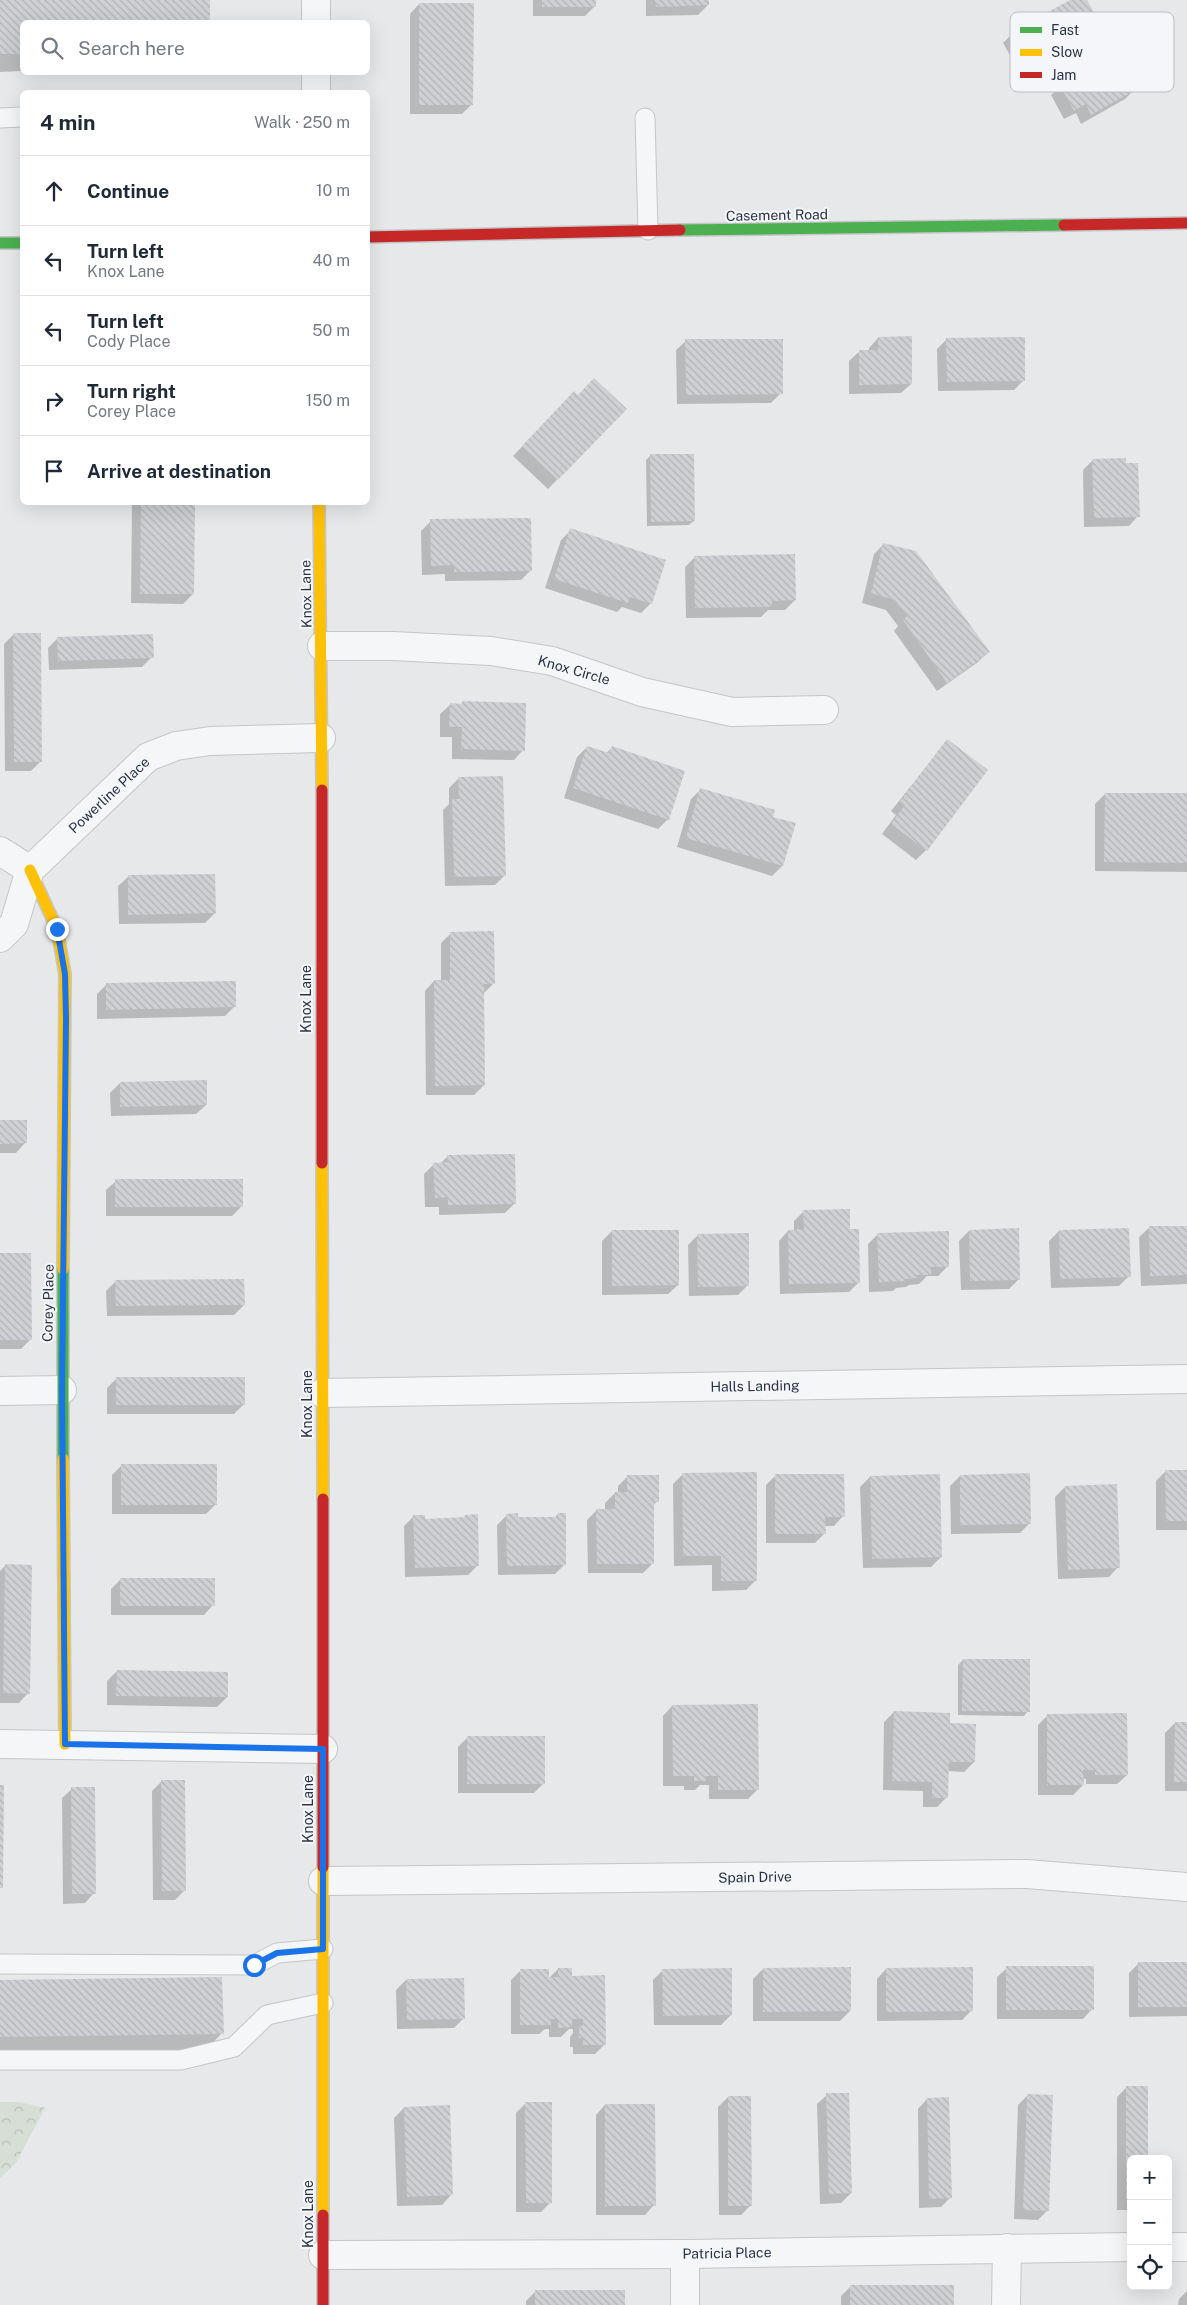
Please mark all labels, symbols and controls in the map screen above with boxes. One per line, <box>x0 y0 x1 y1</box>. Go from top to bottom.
legend <box>1010 12 1174 92</box>
search box <box>20 20 370 75</box>
text: Fast <box>1051 22 1079 38</box>
icon: search <box>38 34 66 62</box>
text: Search here <box>78 37 185 59</box>
text: Slow <box>1051 44 1083 60</box>
text: Jam <box>1051 67 1076 83</box>
text: 4 min <box>40 110 95 135</box>
text: Walk · 250 m <box>254 113 350 132</box>
icon: ahead <box>40 177 68 205</box>
text: Continue <box>87 180 169 202</box>
text: 10 m <box>316 181 350 200</box>
street label: Casement Road <box>726 206 828 224</box>
text: Turn left <box>87 240 164 262</box>
icon: left <box>40 247 68 275</box>
text: 40 m <box>312 251 350 270</box>
text: Knox Lane <box>87 262 165 281</box>
text: Turn left <box>87 310 164 332</box>
icon: left <box>40 317 68 345</box>
text: 50 m <box>312 321 350 340</box>
text: Cody Place <box>87 332 170 351</box>
text: Turn right <box>87 380 176 402</box>
icon: right <box>40 387 68 415</box>
text: 150 m <box>306 391 350 410</box>
text: Corey Place <box>87 402 176 421</box>
icon: arrive <box>40 457 68 485</box>
text: Arrive at destination <box>87 460 271 482</box>
street label: Knox Lane <box>297 560 315 628</box>
street label: Knox Circle <box>536 652 612 688</box>
street label: Powerline Place <box>65 754 153 836</box>
route end <box>46 918 69 941</box>
street label: Knox Lane <box>298 965 314 1033</box>
street label: Corey Place <box>39 1264 57 1342</box>
street label: Knox Lane <box>299 1370 315 1438</box>
street label: Halls Landing <box>710 1377 800 1395</box>
street label: Knox Lane <box>300 1775 316 1843</box>
street label: Spain Drive <box>718 1868 792 1886</box>
route start <box>243 1954 266 1977</box>
map controls <box>1127 2155 1172 2290</box>
button: + <box>1127 2155 1172 2200</box>
street label: Knox Lane <box>300 2180 316 2248</box>
button: − <box>1127 2200 1172 2245</box>
street label: Patricia Place <box>682 2244 772 2262</box>
button: locate <box>1127 2245 1172 2290</box>

